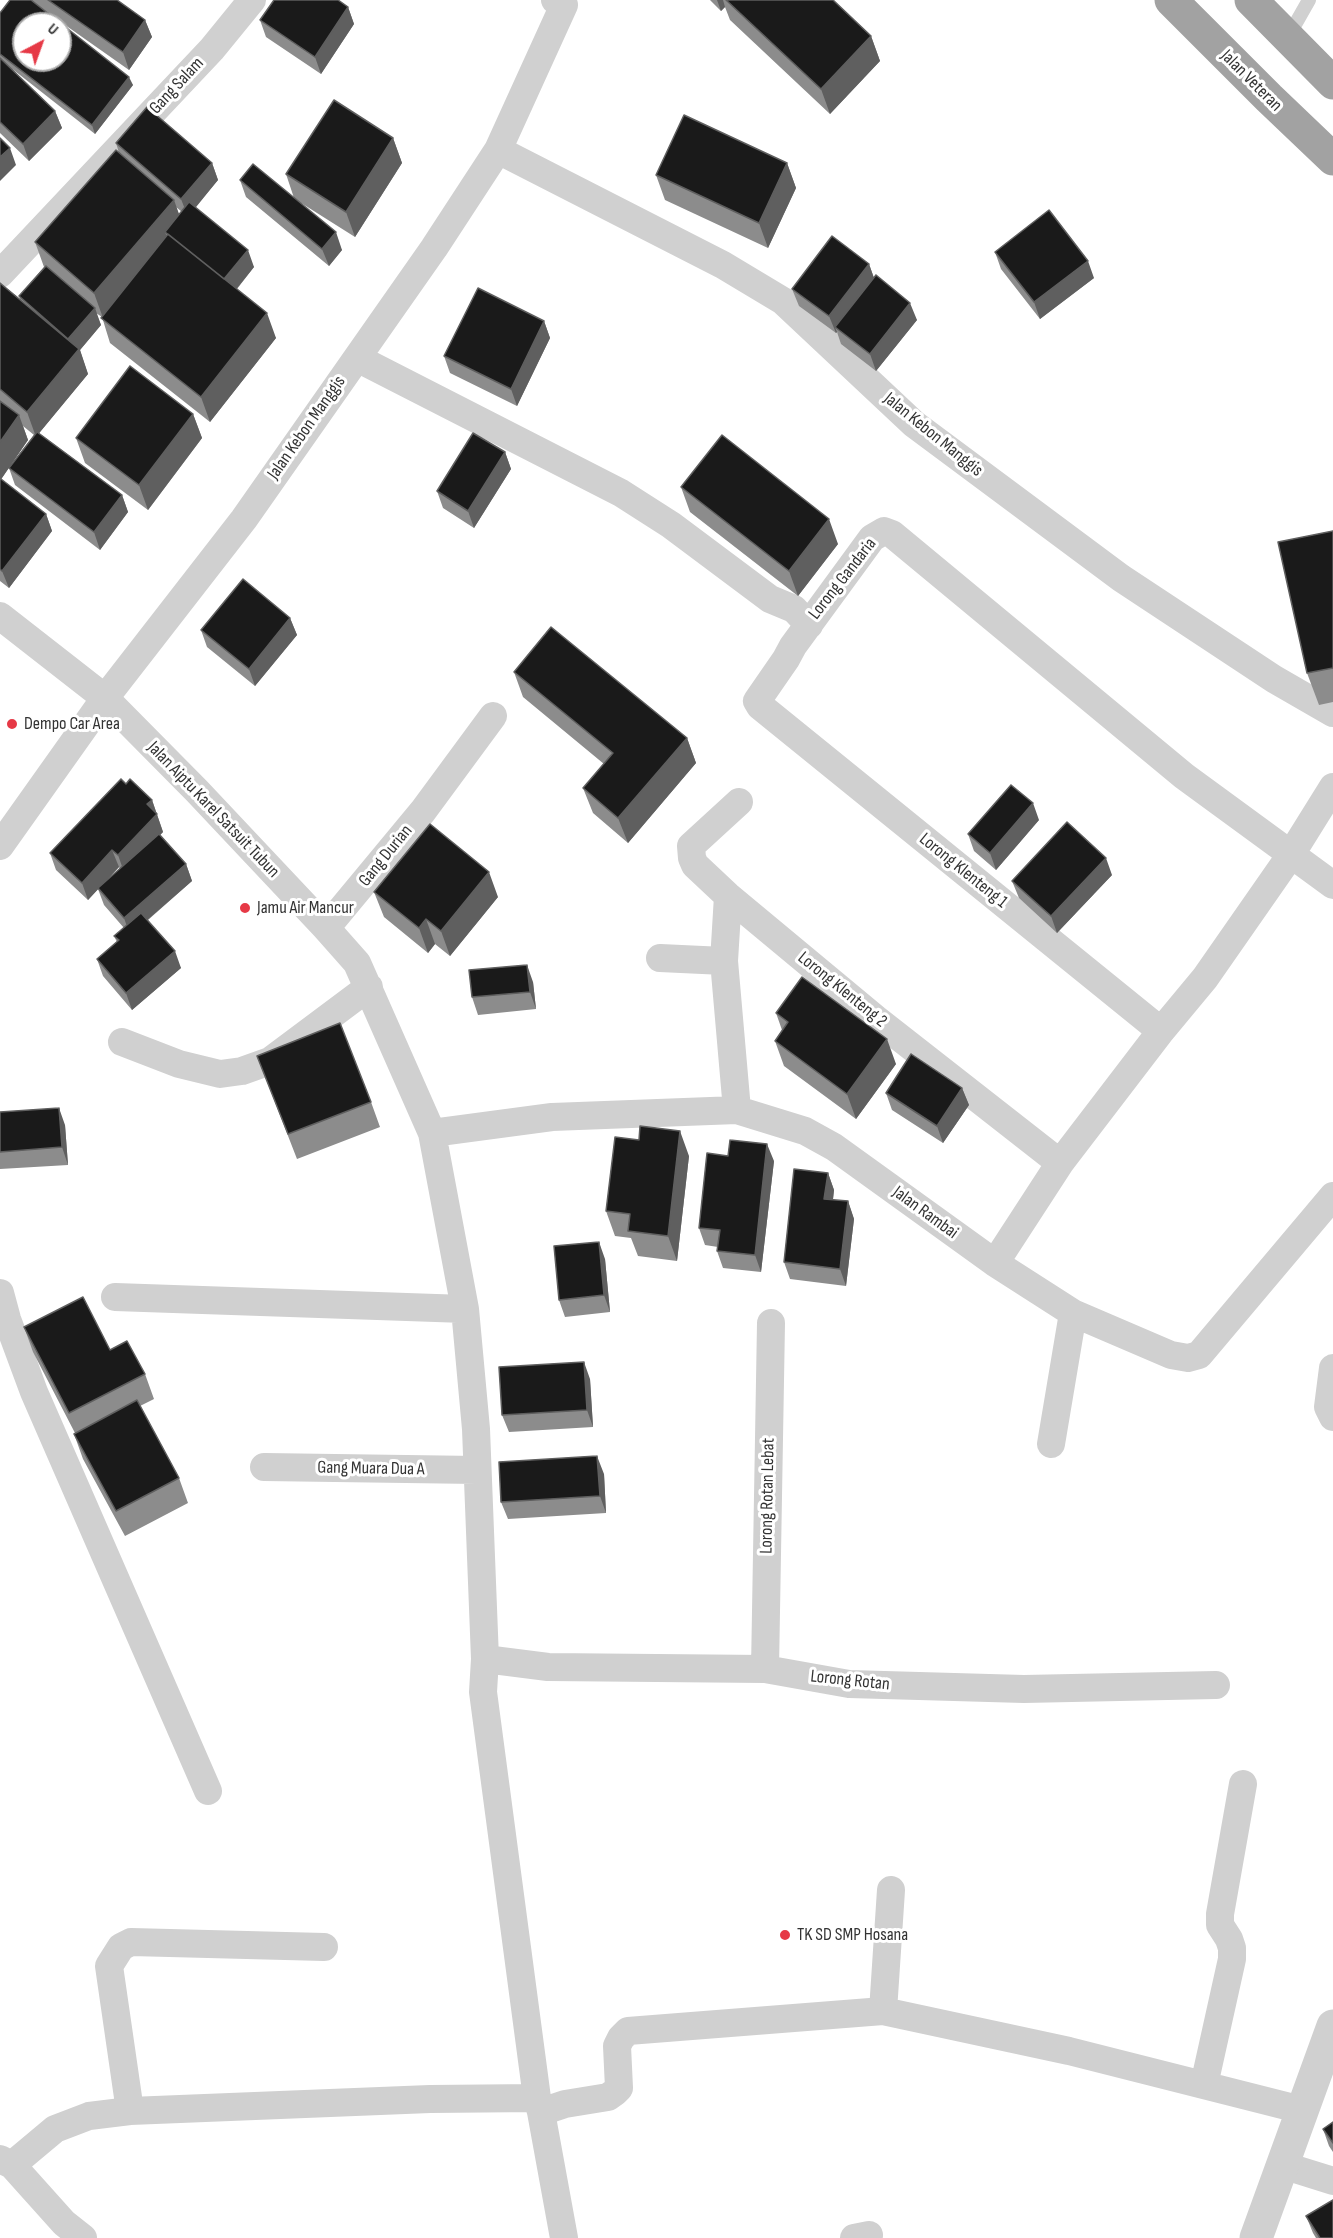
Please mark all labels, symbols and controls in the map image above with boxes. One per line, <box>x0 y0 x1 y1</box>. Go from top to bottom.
north arrow <box>12 12 72 72</box>
text: U <box>43 20 62 39</box>
street label: Jalan Veteran <box>1216 46 1286 116</box>
street label: Gang Salam <box>145 53 209 119</box>
street label: Jalan Kebon Manggis <box>263 372 351 484</box>
street label: Jalan Kebon Manggis <box>879 388 987 482</box>
street label: Lorong Gandaria <box>804 534 882 624</box>
place label: Dempo Car Area <box>24 713 120 735</box>
marker: Dempo Car Area <box>5 717 19 731</box>
street label: Jalan Aiptu Karel Satsuit Tubun <box>142 737 284 883</box>
street label: Gang Durian <box>355 821 417 891</box>
street label: Lorong Klenteng 1 <box>915 829 1011 913</box>
place label: Jamu Air Mancur <box>257 897 354 919</box>
marker: Jamu Air Mancur <box>238 901 252 915</box>
street label: Lorong Klenteng 2 <box>793 948 891 1032</box>
street label: Jalan Rambai <box>888 1182 962 1244</box>
street label: Lorong Rotan Lebat <box>756 1438 780 1554</box>
street label: Gang Muara Dua A <box>317 1457 425 1481</box>
street label: Lorong Rotan <box>809 1666 891 1696</box>
place label: TK SD SMP Hosana <box>797 1924 908 1946</box>
marker: TK SD SMP Hosana <box>778 1928 792 1942</box>

